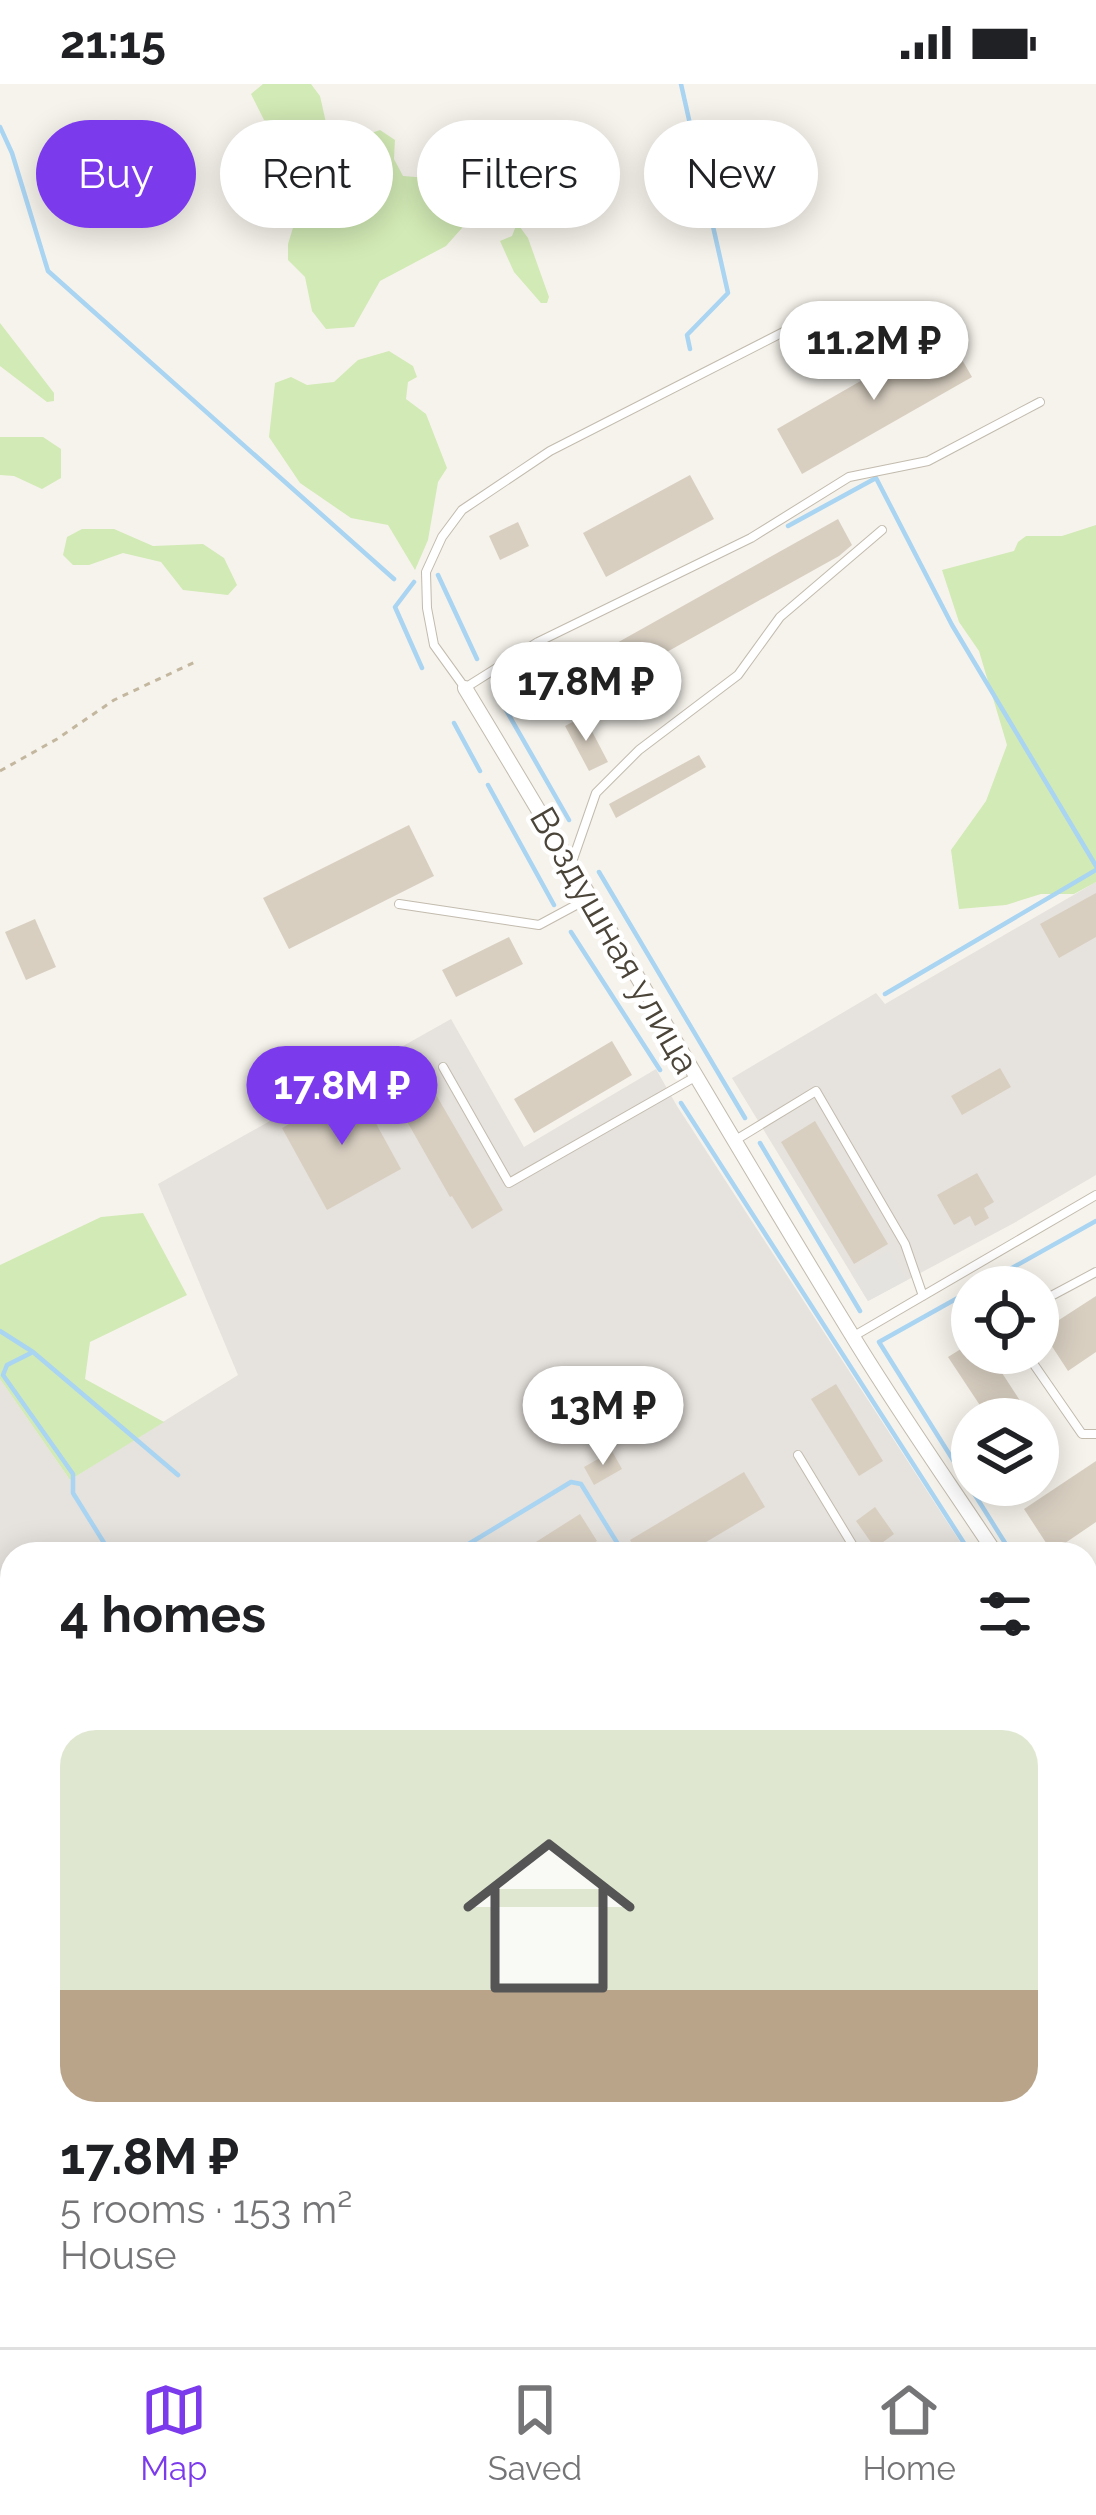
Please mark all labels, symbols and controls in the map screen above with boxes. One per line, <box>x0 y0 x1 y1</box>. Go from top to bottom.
text: 21:15 <box>60 16 166 69</box>
chip: Buy <box>36 120 196 228</box>
chip: Rent <box>220 120 393 228</box>
chip: Filters <box>417 120 620 228</box>
chip: New <box>644 120 818 228</box>
pin: 11.2M ₽ <box>763 301 985 403</box>
text: 11.2M ₽ <box>806 317 942 363</box>
pin: 17.8M ₽ <box>475 642 697 744</box>
text: 17.8M ₽ <box>517 658 655 704</box>
street label: Воздушная улица <box>522 799 708 1081</box>
pin: 17.8M ₽ <box>231 1046 453 1148</box>
text: 17.8M ₽ <box>273 1062 411 1108</box>
map controls <box>951 1266 1059 1506</box>
button: locate <box>951 1266 1059 1374</box>
pin: 13M ₽ <box>519 1366 687 1468</box>
text: 13M ₽ <box>550 1382 656 1428</box>
button: layers <box>951 1398 1059 1506</box>
icon: filters <box>972 1581 1038 1647</box>
text: 4 homes <box>60 1584 266 1644</box>
icon: home <box>441 1808 657 2024</box>
text: 17.8M ₽ <box>60 2126 239 2186</box>
text: 5 rooms · 153 m² <box>60 2186 352 2232</box>
text: House <box>60 2232 177 2278</box>
tab: Map <box>140 2377 207 2488</box>
tab: Saved <box>488 2377 582 2488</box>
tab: Home <box>862 2377 956 2488</box>

